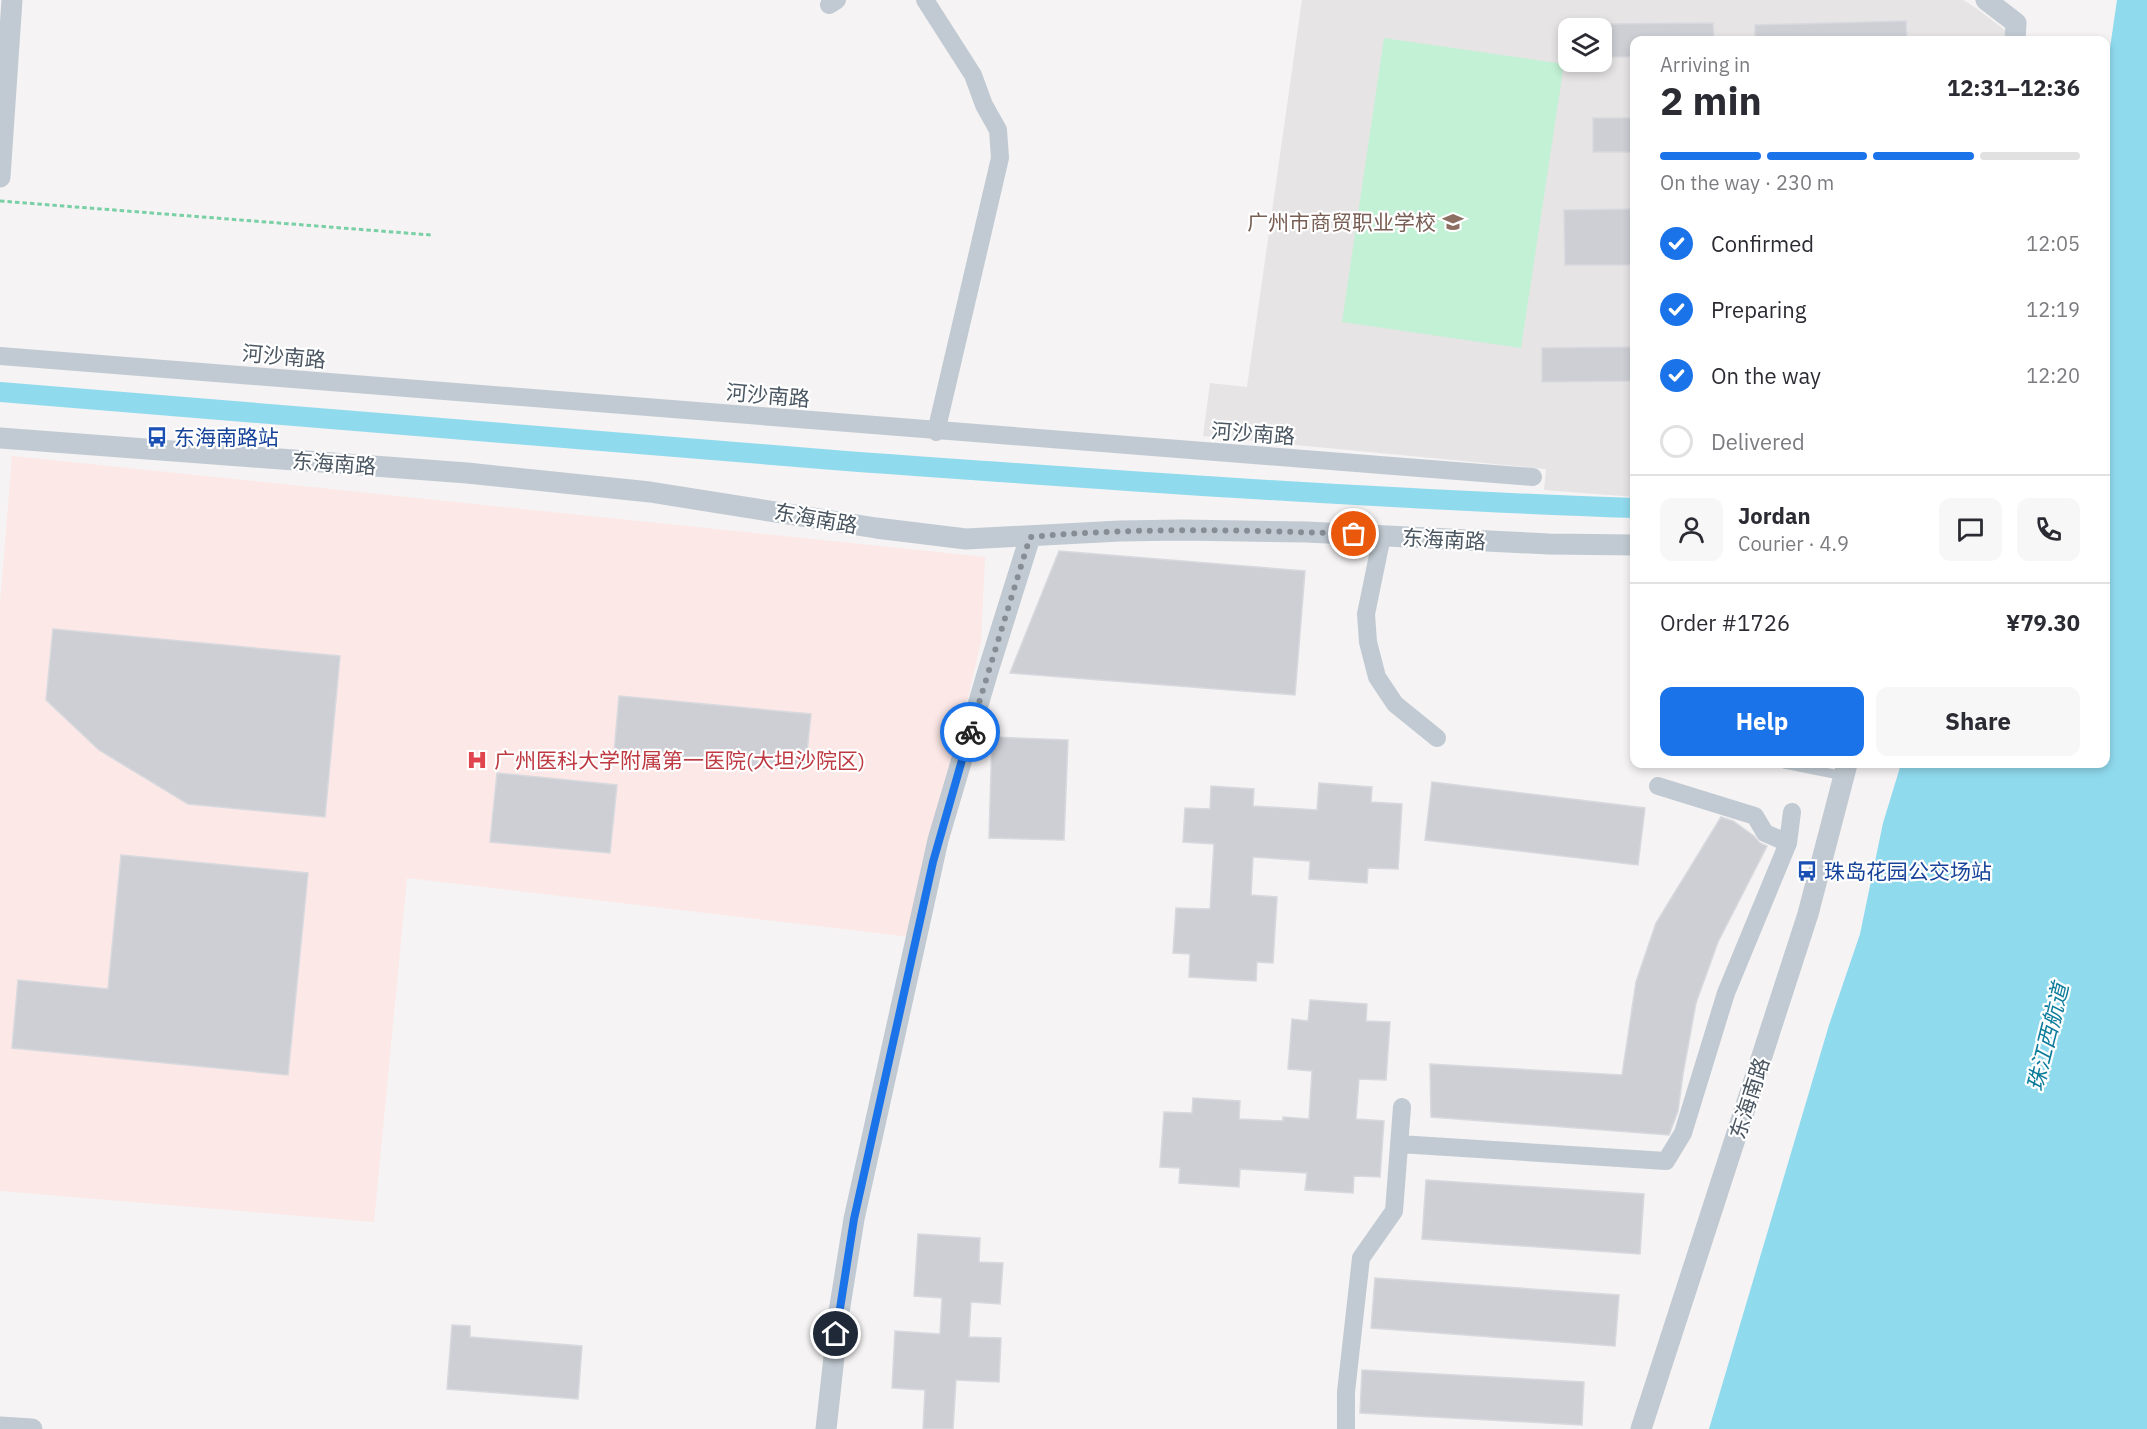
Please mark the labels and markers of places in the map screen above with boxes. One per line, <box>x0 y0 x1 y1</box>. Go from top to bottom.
place label: 广州市商贸职业学校 <box>1247 208 1436 236</box>
school or university icon: 广州市商贸职业学校 <box>1441 210 1465 234</box>
place label: 东海南路站 <box>174 423 279 451</box>
bus stop icon: 东海南路站 <box>145 425 169 449</box>
pin <box>1328 508 1379 559</box>
place label: 广州医科大学附属第一医院(大坦沙院区) <box>494 746 865 774</box>
hospital icon: 广州医科大学附属第一医院(大坦沙院区) <box>465 748 489 772</box>
place label: 珠岛花园公交场站 <box>1824 857 1992 885</box>
bus stop icon: 珠岛花园公交场站 <box>1795 859 1819 883</box>
pin <box>810 1308 861 1359</box>

